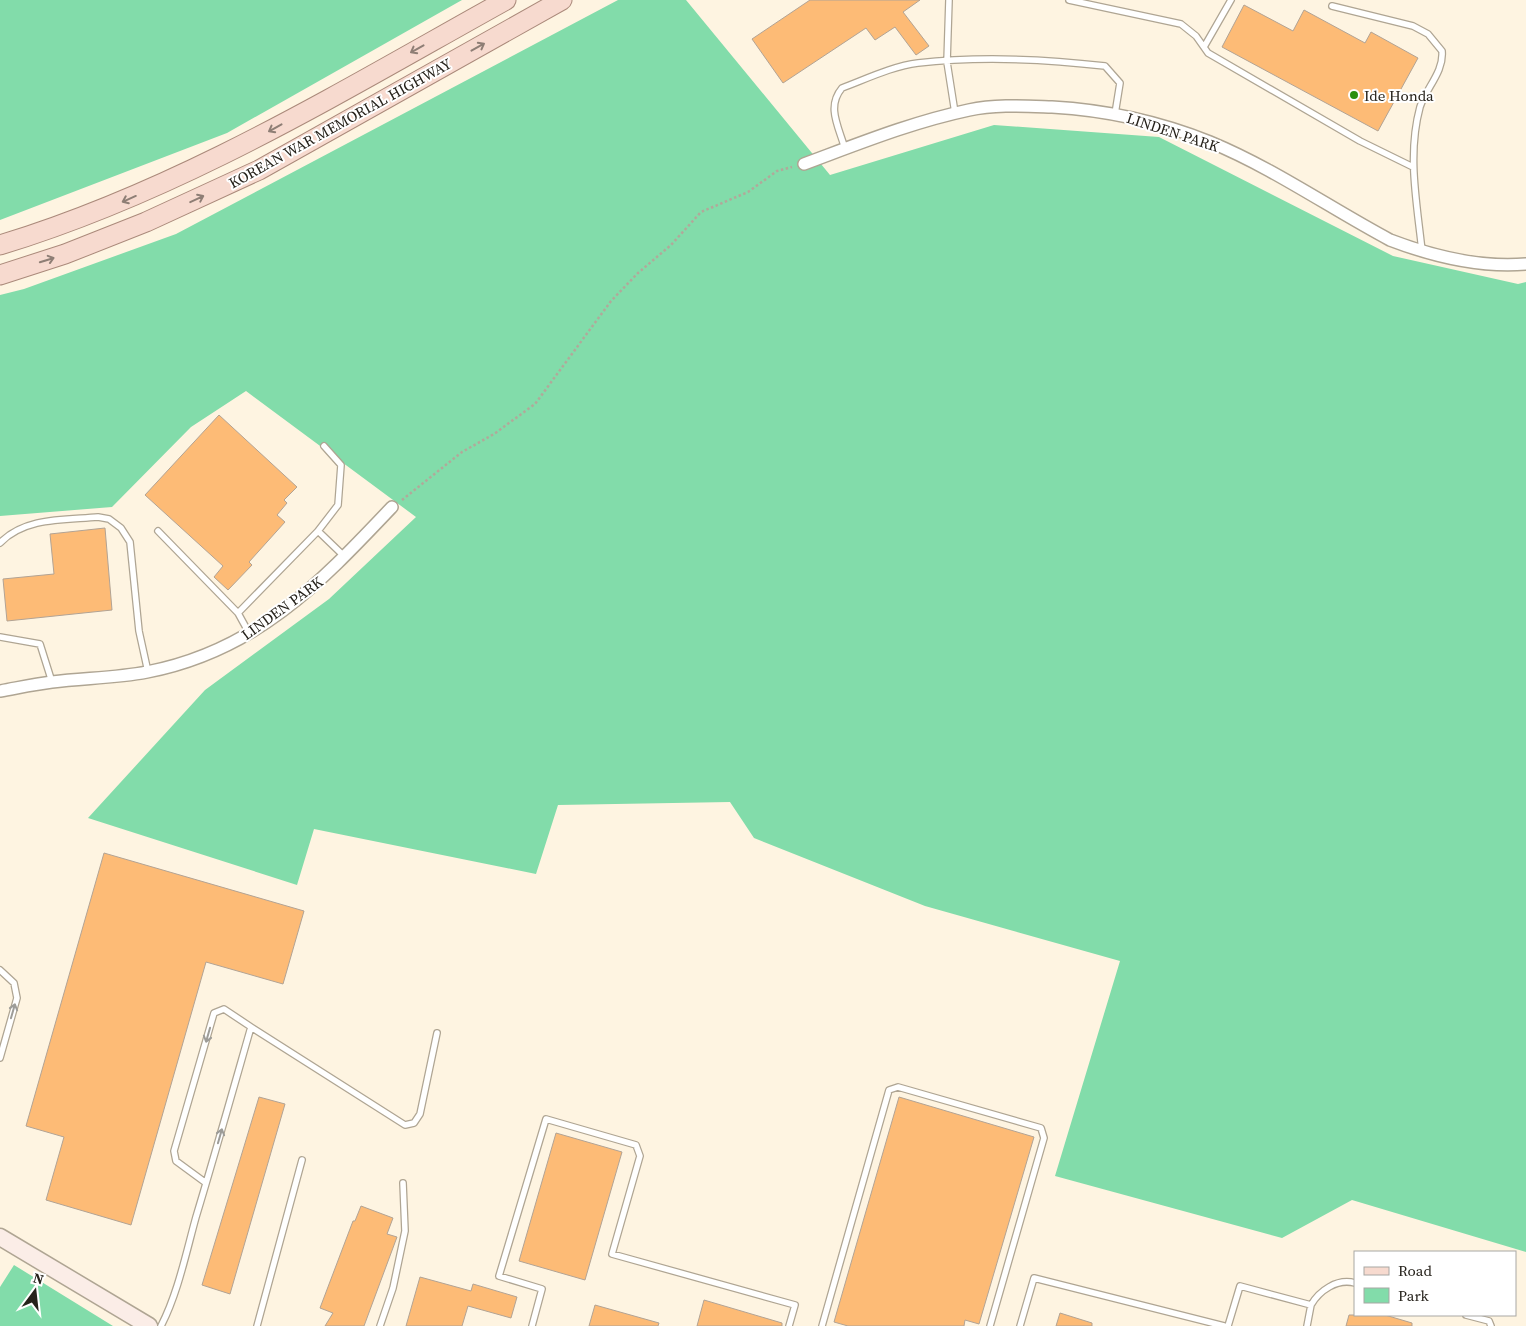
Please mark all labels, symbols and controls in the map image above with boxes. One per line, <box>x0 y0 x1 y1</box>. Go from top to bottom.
one-way arrow <box>471 42 486 52</box>
one-way arrow <box>410 44 425 54</box>
street label: KOREAN WAR MEMORIAL HIGHWAY <box>225 53 456 193</box>
place label: Ide Honda <box>1364 85 1434 106</box>
marker: Ide Honda <box>1348 89 1360 101</box>
street label: LINDEN PARK <box>1124 107 1222 157</box>
one-way arrow <box>268 124 283 133</box>
one-way arrow <box>122 194 137 204</box>
one-way arrow <box>189 194 204 203</box>
one-way arrow <box>38 255 54 264</box>
street label: LINDEN PARK <box>237 571 327 645</box>
one-way arrow <box>9 1004 18 1020</box>
one-way arrow <box>202 1027 212 1043</box>
one-way arrow <box>215 1129 225 1145</box>
legend <box>1354 1251 1516 1316</box>
text: Road <box>1398 1260 1432 1281</box>
north arrow <box>10 1266 60 1316</box>
text: N <box>31 1267 46 1289</box>
text: Park <box>1398 1285 1430 1306</box>

